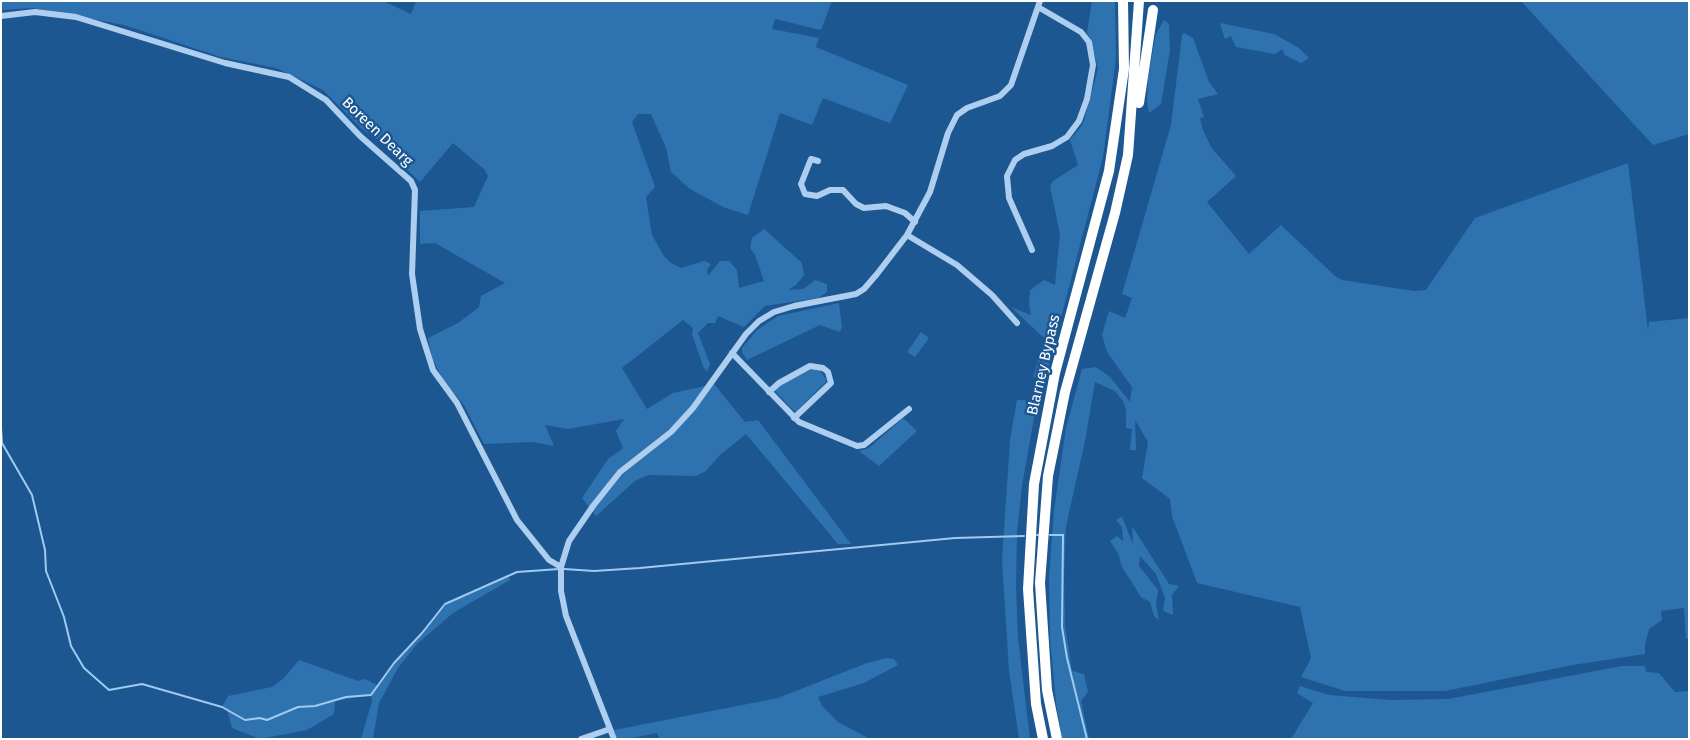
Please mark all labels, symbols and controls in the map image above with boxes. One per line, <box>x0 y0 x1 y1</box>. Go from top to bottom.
street label: Boreen Dearg <box>338 94 416 170</box>
street label: Blarney Bypass <box>1024 313 1064 417</box>

